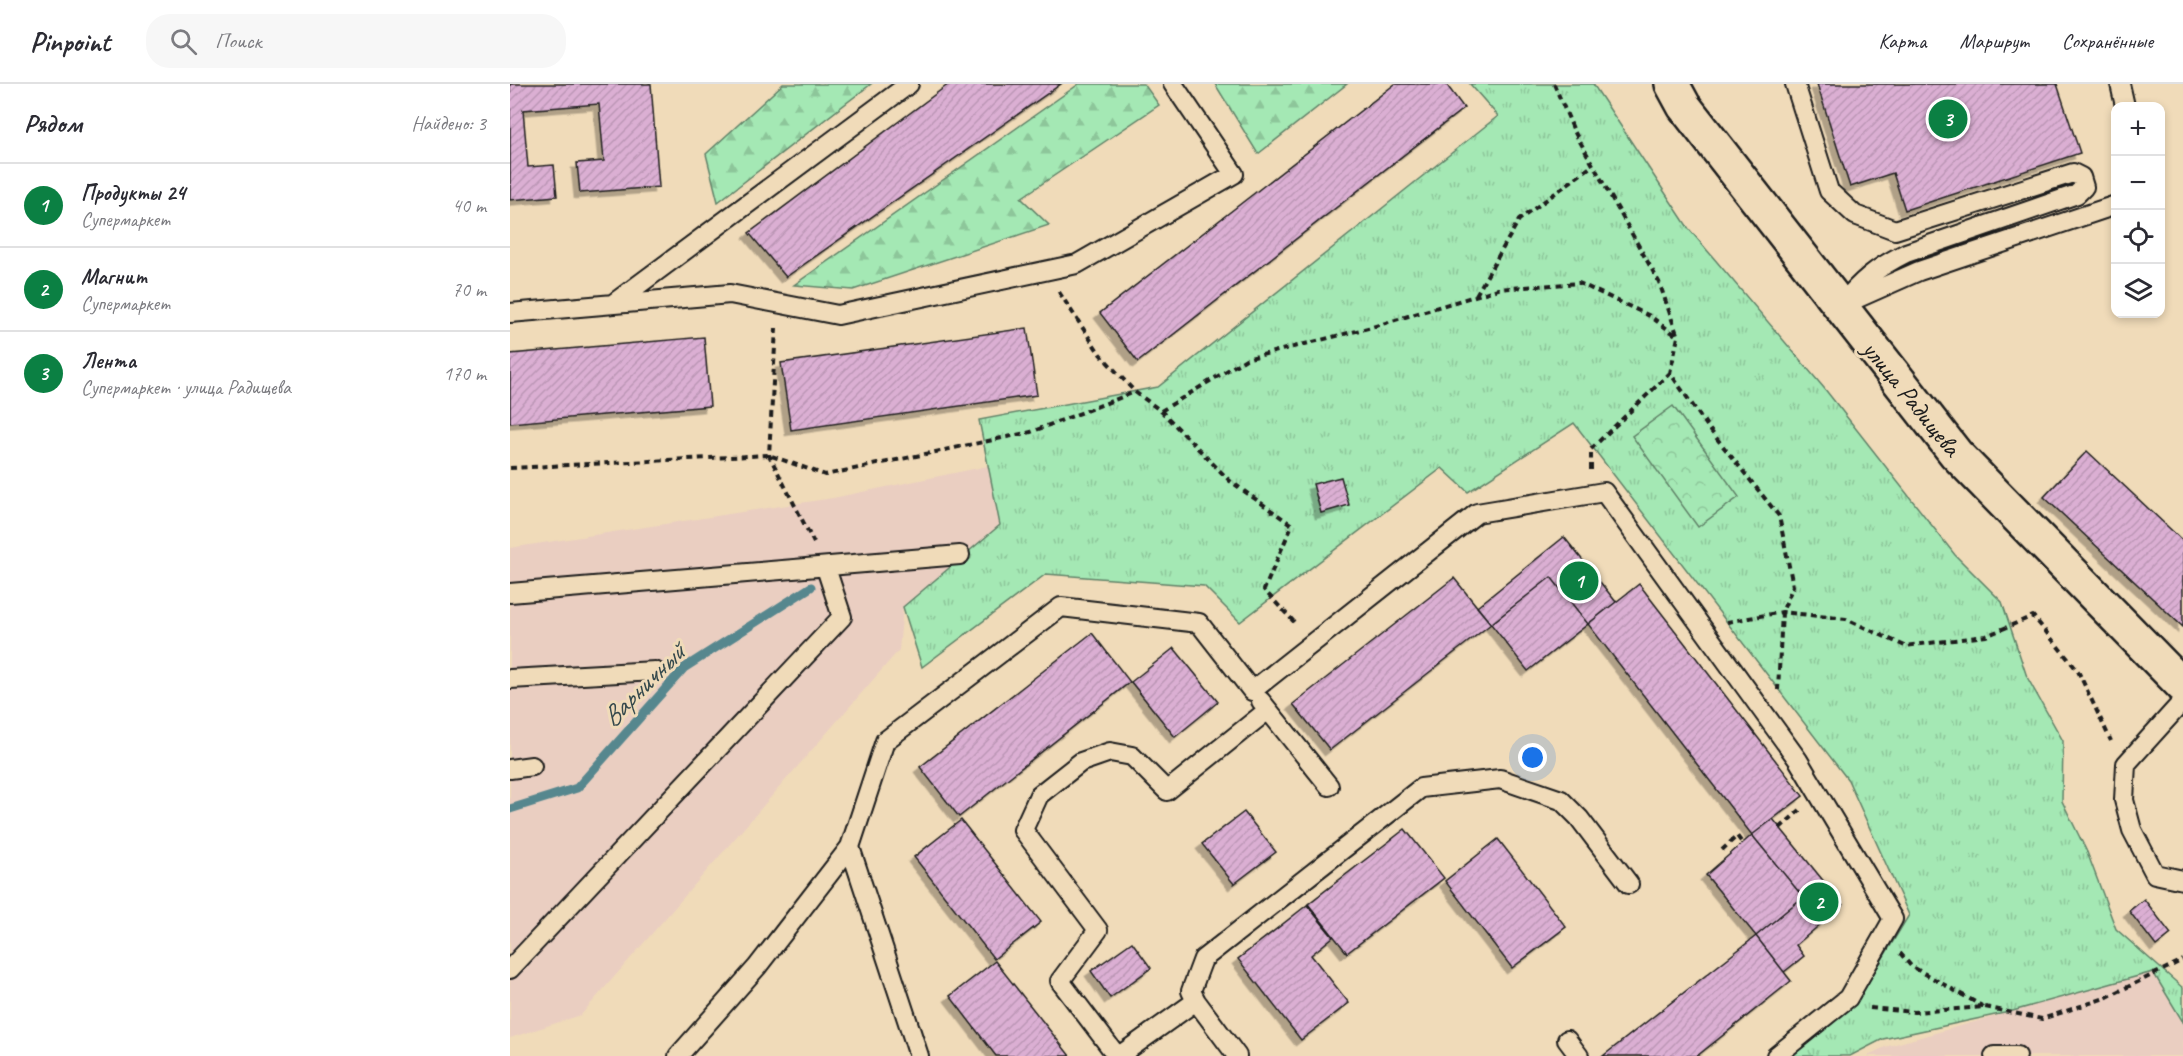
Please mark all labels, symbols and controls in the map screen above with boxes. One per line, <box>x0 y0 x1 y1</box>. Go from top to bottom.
search box <box>146 14 566 68</box>
text: Pinpoint <box>30 24 110 59</box>
icon: search <box>167 25 200 58</box>
text: Поиск <box>215 27 262 55</box>
text: Карта <box>1878 28 1927 54</box>
text: Маршрут <box>1960 28 2029 54</box>
text: Сохранённые <box>2062 28 2153 54</box>
pin: 3 <box>1928 96 1968 141</box>
map controls <box>2111 102 2165 318</box>
button: + <box>2111 102 2165 156</box>
text: Рядом <box>24 107 82 140</box>
text: Найдено: 3 <box>411 111 486 136</box>
button: − <box>2111 156 2165 210</box>
text: Продукты 24 <box>81 179 185 207</box>
text: 1 <box>39 193 48 218</box>
text: 40 m <box>452 193 486 218</box>
text: Супермаркет <box>81 207 170 232</box>
button: locate <box>2111 210 2165 264</box>
text: Магнит <box>81 263 147 291</box>
button: layers <box>2111 264 2165 318</box>
text: 2 <box>39 277 48 302</box>
text: 70 m <box>452 277 486 302</box>
text: Супермаркет <box>81 291 170 316</box>
street label: улица Радищева <box>1854 332 1969 464</box>
text: Лента <box>81 347 136 375</box>
text: 3 <box>39 361 48 386</box>
text: 170 m <box>443 361 486 386</box>
text: Супермаркет · улица Радищева <box>81 375 291 400</box>
pin: 1 <box>1560 558 1598 604</box>
water label: Варничный <box>594 632 696 734</box>
your location <box>1518 743 1547 772</box>
pin: 2 <box>1800 880 1838 924</box>

